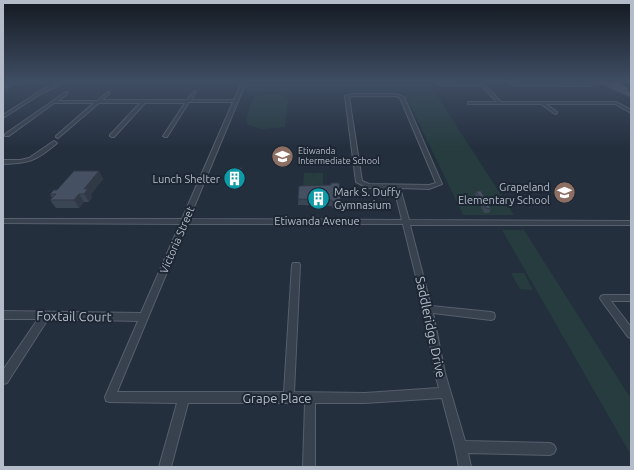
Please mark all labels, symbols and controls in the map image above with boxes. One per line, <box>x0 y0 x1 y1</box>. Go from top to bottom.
school or university icon: Etiwanda Intermediate School <box>269 143 295 169</box>
place label: Etiwanda Intermediate School <box>298 146 380 166</box>
building icon: Lunch Shelter <box>222 166 248 192</box>
place label: Lunch Shelter <box>152 173 221 185</box>
school or university icon: Grapeland Elementary School <box>552 180 578 206</box>
place label: Grapeland Elementary School <box>458 181 550 206</box>
building icon: Mark S. Duffy Gymnasium <box>306 185 332 211</box>
place label: Mark S. Duffy Gymnasium <box>334 186 401 211</box>
street label: Victoria Street <box>157 204 197 275</box>
street label: Etiwanda Avenue <box>274 215 360 227</box>
street label: Saddleridge Drive <box>413 275 449 379</box>
street label: Foxtail Court <box>36 308 112 324</box>
street label: Grape Place <box>242 391 312 405</box>

